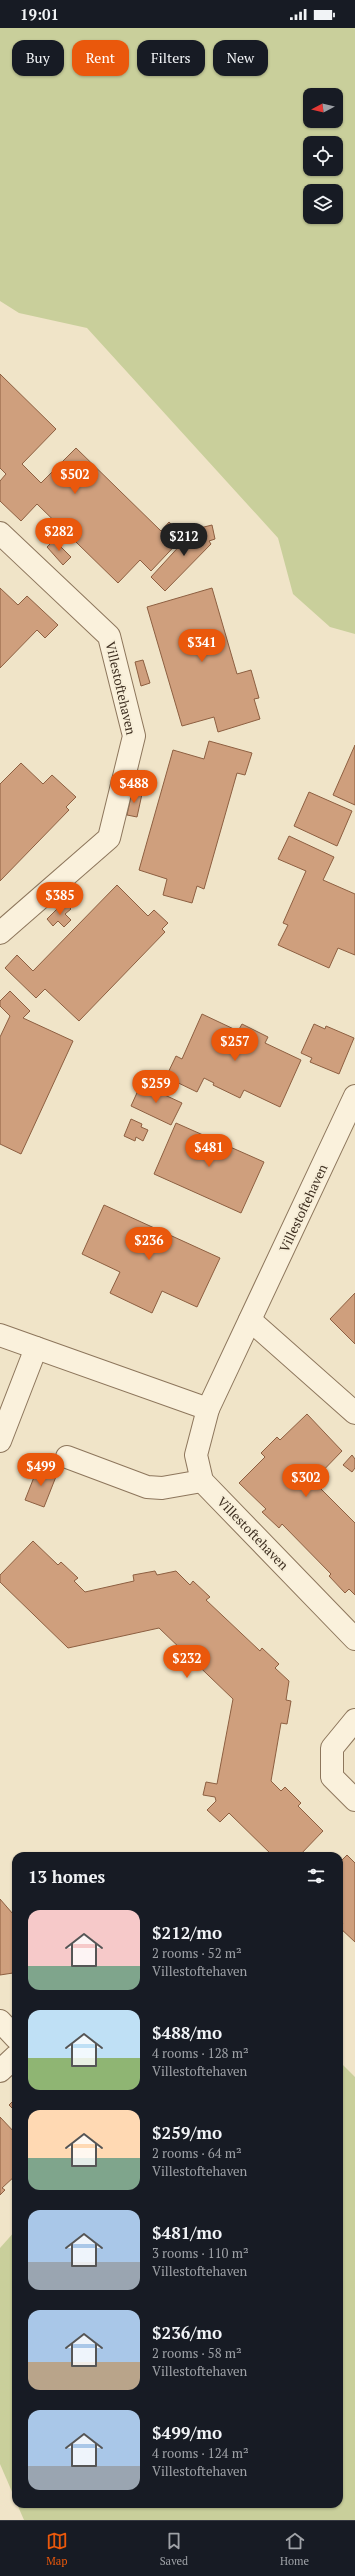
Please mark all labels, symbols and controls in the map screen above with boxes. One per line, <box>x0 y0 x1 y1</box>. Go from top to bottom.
text: 19:01 <box>20 4 59 24</box>
chip: Buy <box>12 40 64 76</box>
chip: Rent <box>72 40 129 76</box>
chip: Filters <box>137 40 205 76</box>
chip: New <box>213 40 268 76</box>
north arrow <box>303 88 343 128</box>
map controls <box>303 88 343 224</box>
button: locate <box>303 136 343 176</box>
button: layers <box>303 184 343 224</box>
pin: $502 <box>51 461 99 495</box>
text: $502 <box>60 465 90 483</box>
pin: $282 <box>35 518 83 552</box>
text: $282 <box>44 522 74 540</box>
pin: $212 <box>160 523 208 557</box>
text: $212 <box>169 527 199 545</box>
pin: $341 <box>178 629 226 663</box>
text: $341 <box>187 633 217 651</box>
street label: Villestoftehaven <box>102 640 141 737</box>
pin: $488 <box>110 770 158 804</box>
text: $488 <box>119 774 149 792</box>
pin: $385 <box>36 882 84 916</box>
text: $385 <box>45 886 75 904</box>
pin: $257 <box>211 1028 259 1062</box>
text: $257 <box>220 1032 250 1050</box>
pin: $259 <box>132 1070 180 1104</box>
text: $259 <box>141 1074 171 1092</box>
pin: $481 <box>185 1134 233 1168</box>
text: $481 <box>194 1138 224 1156</box>
street label: Villestoftehaven <box>275 1161 331 1255</box>
pin: $236 <box>125 1227 173 1261</box>
text: $236 <box>134 1231 164 1249</box>
pin: $499 <box>17 1453 65 1487</box>
text: $499 <box>26 1457 56 1475</box>
pin: $302 <box>282 1464 330 1498</box>
text: $302 <box>291 1468 321 1486</box>
street label: Villestoftehaven <box>213 1492 293 1574</box>
pin: $232 <box>163 1645 211 1679</box>
text: $232 <box>172 1649 202 1667</box>
text: 13 homes <box>28 1865 105 1888</box>
icon: filters <box>305 1865 327 1887</box>
text: $212/mo <box>152 1921 222 1944</box>
icon: home <box>60 1926 108 1974</box>
text: 2 rooms · 52 m² <box>152 1944 242 1962</box>
text: Villestoftehaven <box>152 1962 247 1980</box>
text: $488/mo <box>152 2021 222 2044</box>
icon: home <box>60 2026 108 2074</box>
text: 4 rooms · 128 m² <box>152 2044 249 2062</box>
text: Villestoftehaven <box>152 2062 247 2080</box>
text: $259/mo <box>152 2121 222 2144</box>
icon: home <box>60 2126 108 2174</box>
text: 2 rooms · 64 m² <box>152 2144 242 2162</box>
text: Villestoftehaven <box>152 2162 247 2180</box>
text: $481/mo <box>152 2221 222 2244</box>
icon: home <box>60 2226 108 2274</box>
text: 3 rooms · 110 m² <box>152 2244 249 2262</box>
text: Villestoftehaven <box>152 2262 247 2280</box>
text: $236/mo <box>152 2321 222 2344</box>
icon: home <box>60 2326 108 2374</box>
text: 2 rooms · 58 m² <box>152 2344 242 2362</box>
text: Villestoftehaven <box>152 2362 247 2380</box>
text: $499/mo <box>152 2421 222 2444</box>
icon: home <box>60 2426 108 2474</box>
text: 4 rooms · 124 m² <box>152 2444 249 2462</box>
text: Villestoftehaven <box>152 2462 247 2480</box>
tab: Map <box>46 2530 68 2568</box>
tab: Saved <box>160 2530 188 2568</box>
tab: Home <box>280 2530 309 2568</box>

